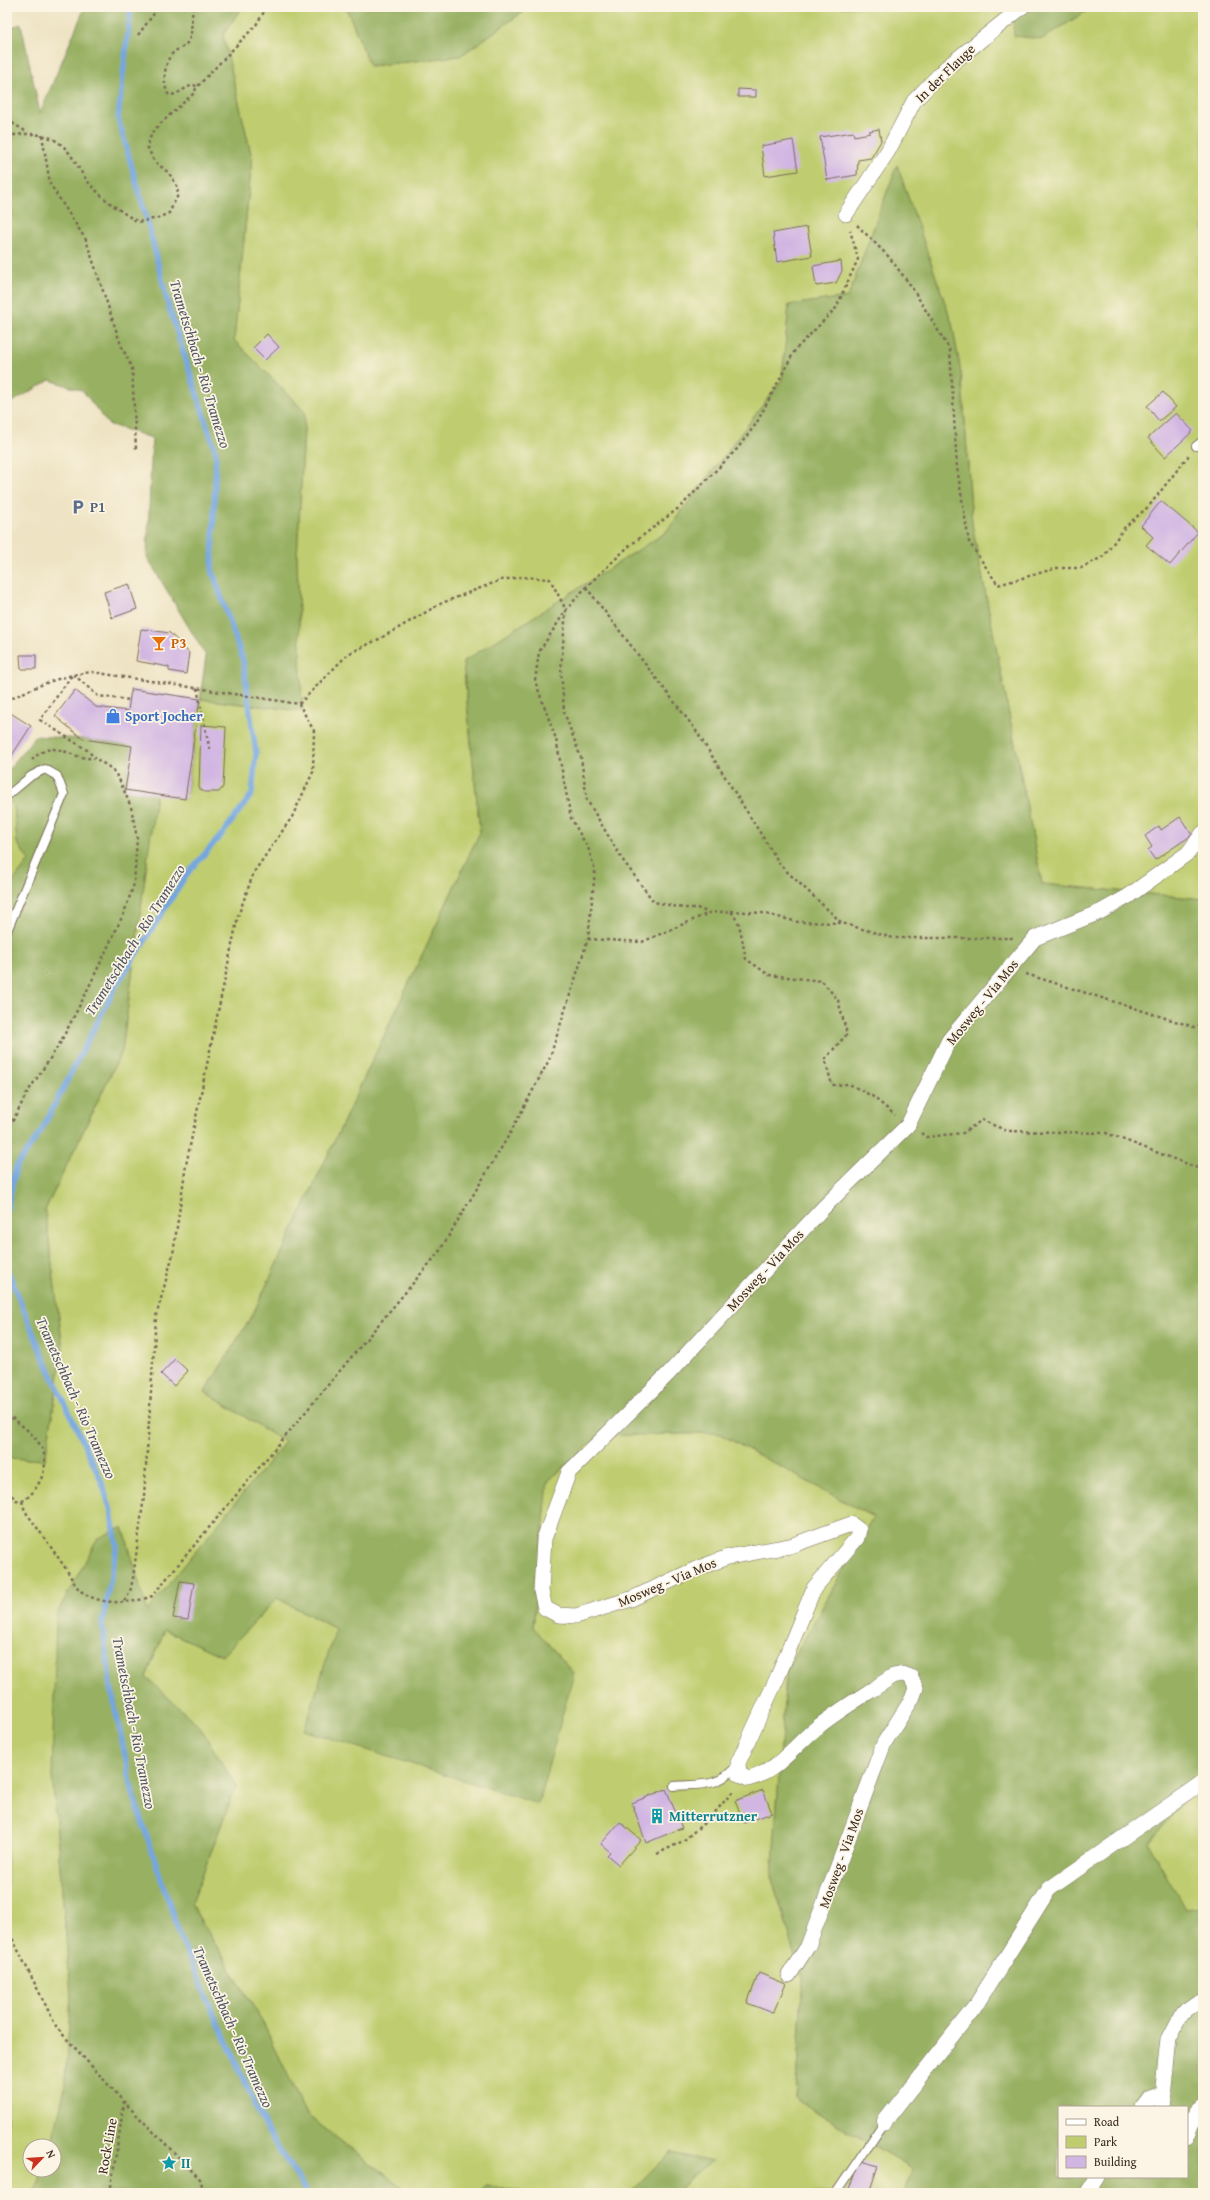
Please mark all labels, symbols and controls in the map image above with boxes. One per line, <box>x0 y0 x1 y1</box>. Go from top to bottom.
street label: In der Flauge <box>910 39 980 107</box>
water label: Trametschbach - Rio Tramezzo <box>165 277 236 451</box>
place label: P1 <box>90 497 105 517</box>
parking icon: P1 <box>69 498 87 516</box>
place label: P3 <box>171 633 186 653</box>
bar icon: P3 <box>150 634 168 652</box>
place label: Sport Jocher <box>125 706 203 726</box>
shop icon: Sport Jocher <box>104 707 122 725</box>
water label: Trametschbach - Rio Tramezzo <box>79 859 190 1020</box>
street label: Mosweg - Via Mos <box>941 955 1023 1049</box>
street label: Mosweg - Via Mos <box>722 1225 808 1315</box>
water label: Trametschbach - Rio Tramezzo <box>31 1314 122 1483</box>
street label: Mosweg - Via Mos <box>615 1552 719 1612</box>
water label: Trametschbach - Rio Tramezzo <box>107 1635 162 1811</box>
street label: Mosweg - Via Mos <box>814 1805 868 1911</box>
place label: Mitterrutzner <box>669 1806 758 1826</box>
building icon: Mitterrutzner <box>648 1807 666 1825</box>
water label: Trametschbach - Rio Tramezzo <box>188 1943 279 2112</box>
legend <box>1058 2106 1188 2178</box>
text: Road <box>1094 2113 1120 2130</box>
street label: Rock Line <box>92 2116 122 2176</box>
text: Park <box>1094 2133 1118 2150</box>
north arrow <box>22 2138 62 2178</box>
text: N <box>42 2147 60 2161</box>
place label: II <box>181 2153 191 2173</box>
text: Building <box>1094 2153 1137 2170</box>
place icon: II <box>160 2154 178 2172</box>

